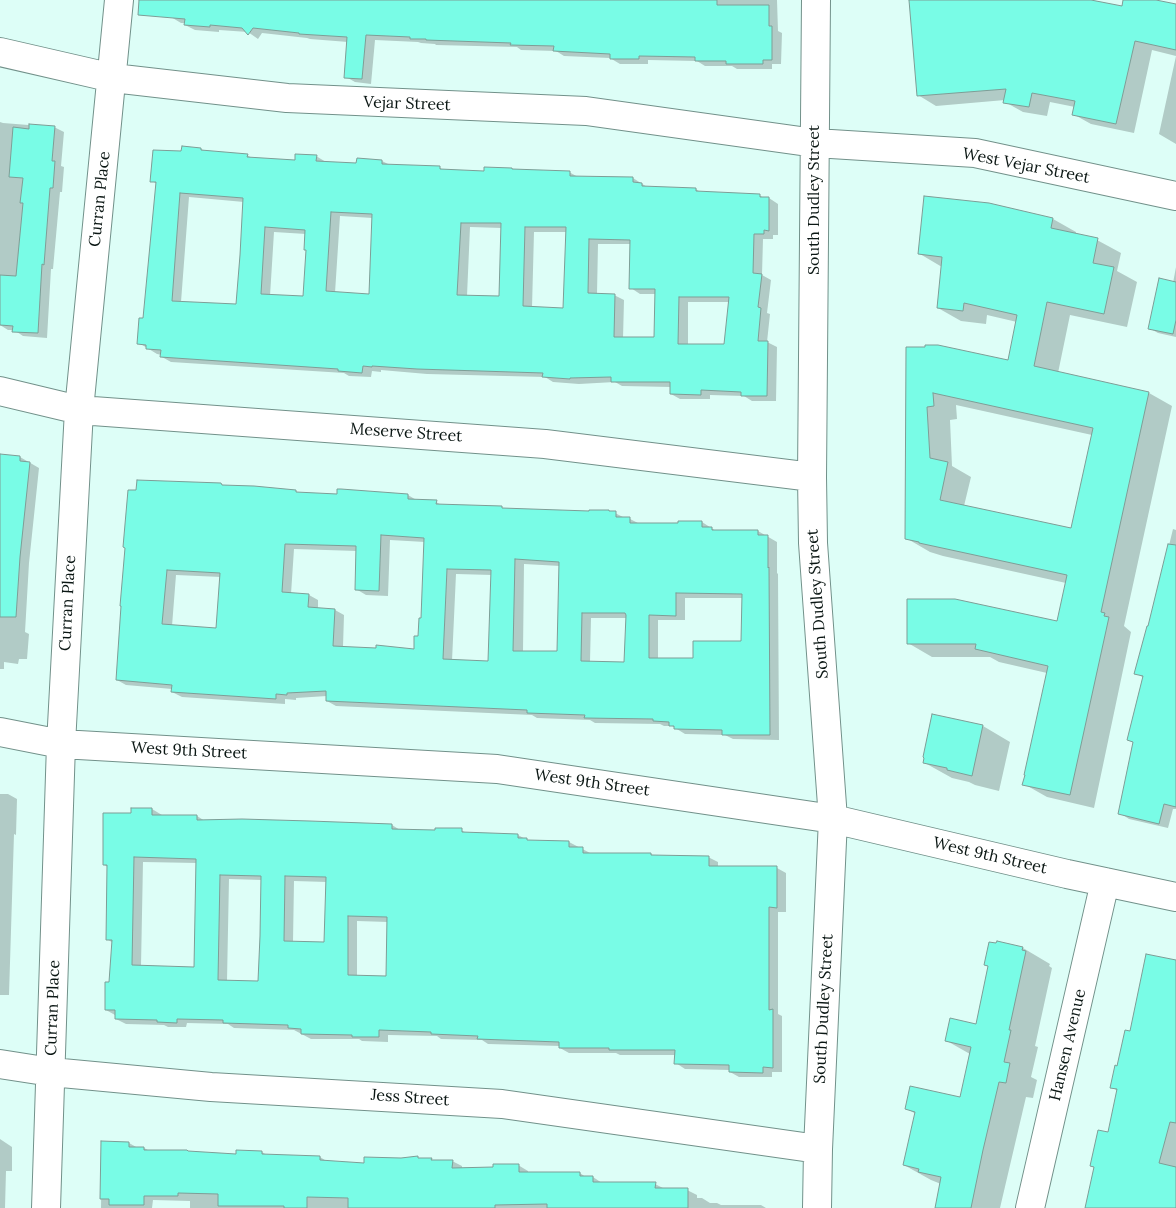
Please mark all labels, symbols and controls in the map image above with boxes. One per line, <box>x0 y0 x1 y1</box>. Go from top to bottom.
street label: Vejar Street <box>363 93 451 115</box>
street label: South Dudley Street <box>804 125 824 275</box>
street label: West Vejar Street <box>961 144 1091 188</box>
street label: Curran Place <box>85 150 115 248</box>
street label: Meserve Street <box>349 419 463 447</box>
street label: South Dudley Street <box>803 529 833 679</box>
street label: Curran Place <box>56 555 80 651</box>
street label: West 9th Street <box>130 738 248 764</box>
street label: West 9th Street <box>533 765 651 801</box>
street label: West 9th Street <box>931 834 1049 878</box>
street label: South Dudley Street <box>810 934 838 1084</box>
street label: Curran Place <box>42 960 64 1056</box>
street label: Hansen Avenue <box>1046 987 1090 1103</box>
street label: Jess Street <box>370 1086 450 1110</box>

